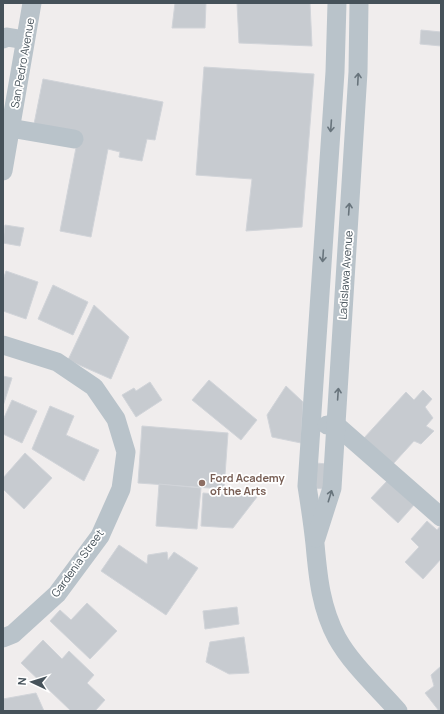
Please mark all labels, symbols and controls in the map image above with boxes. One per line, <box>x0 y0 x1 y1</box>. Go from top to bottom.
street label: San Pedro Avenue <box>7 16 37 109</box>
one-way arrow <box>354 73 361 86</box>
one-way arrow <box>328 119 335 132</box>
one-way arrow <box>346 202 353 215</box>
street label: Ladislawa Avenue <box>334 229 356 320</box>
one-way arrow <box>320 249 327 262</box>
one-way arrow <box>334 388 341 401</box>
place label: Ford Academy of the Arts <box>210 470 286 498</box>
marker: Ford Academy of the Arts <box>197 478 207 488</box>
one-way arrow <box>326 491 334 503</box>
street label: Gardenia Street <box>47 526 107 600</box>
north arrow <box>12 662 52 702</box>
text: N <box>14 677 29 686</box>

